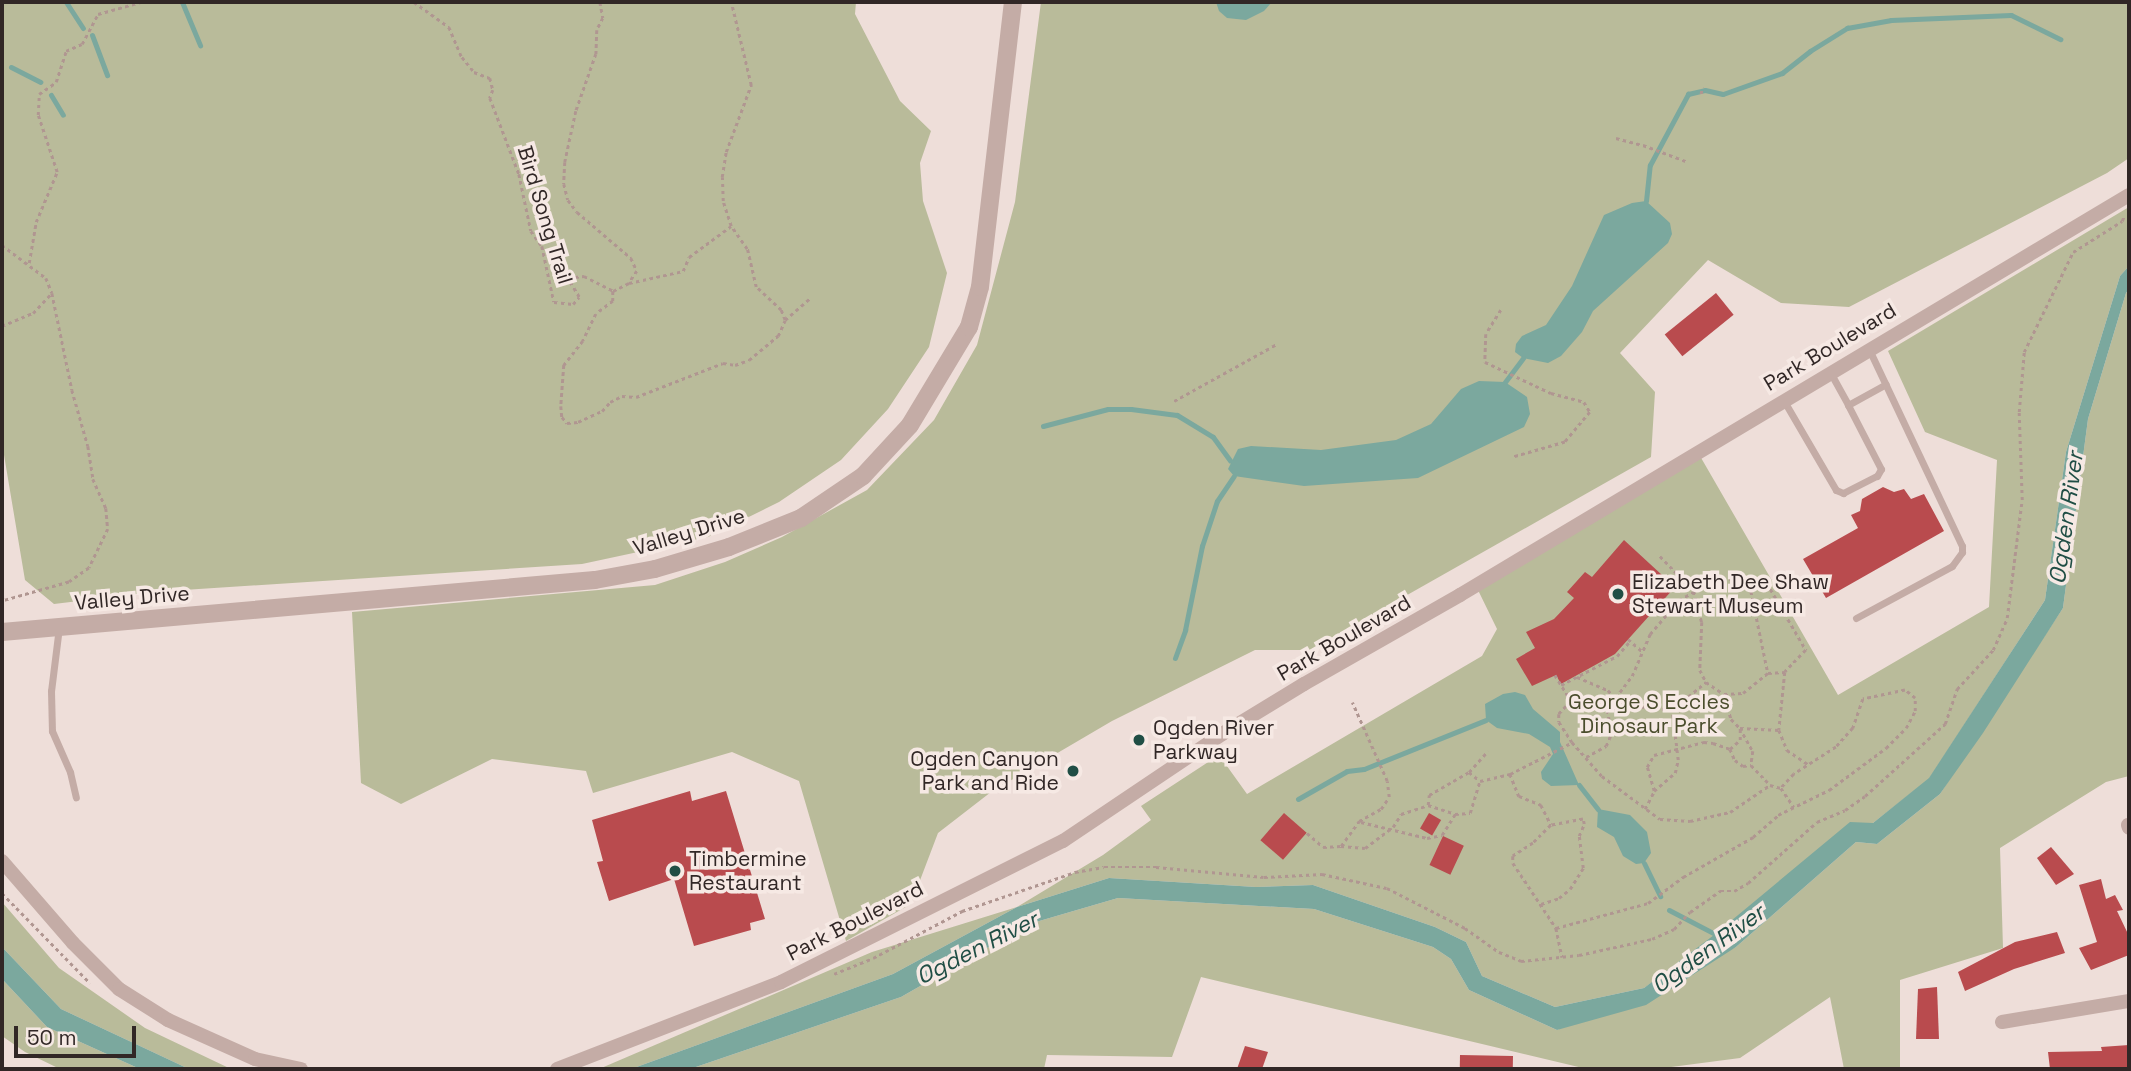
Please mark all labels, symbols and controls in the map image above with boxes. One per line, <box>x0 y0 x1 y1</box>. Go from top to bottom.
street label: Bird Song Trail <box>512 143 578 287</box>
street label: Park Boulevard <box>1759 298 1901 396</box>
water label: Ogden River <box>2043 450 2089 586</box>
street label: Valley Drive <box>630 503 748 561</box>
place label: Elizabeth Dee Shaw Stewart Museum <box>1632 569 1829 619</box>
street label: Valley Drive <box>73 580 191 616</box>
marker: Elizabeth Dee Shaw Stewart Museum <box>1610 586 1626 602</box>
street label: Park Boulevard <box>1273 590 1415 686</box>
park label: George S Eccles Dinosaur Park <box>1568 689 1730 739</box>
place label: Ogden River Parkway <box>1153 715 1274 765</box>
marker: Ogden River Parkway <box>1131 732 1147 748</box>
place label: Ogden Canyon Park and Ride <box>910 746 1059 796</box>
marker: Ogden Canyon Park and Ride <box>1065 763 1081 779</box>
place label: Timbermine Restaurant <box>689 846 807 896</box>
marker: Timbermine Restaurant <box>667 863 683 879</box>
street label: Park Boulevard <box>782 876 928 966</box>
water label: Ogden River <box>1646 899 1770 999</box>
water label: Ogden River <box>912 906 1042 990</box>
scale bar <box>18 1012 140 1056</box>
text: 50 m <box>27 1024 77 1051</box>

